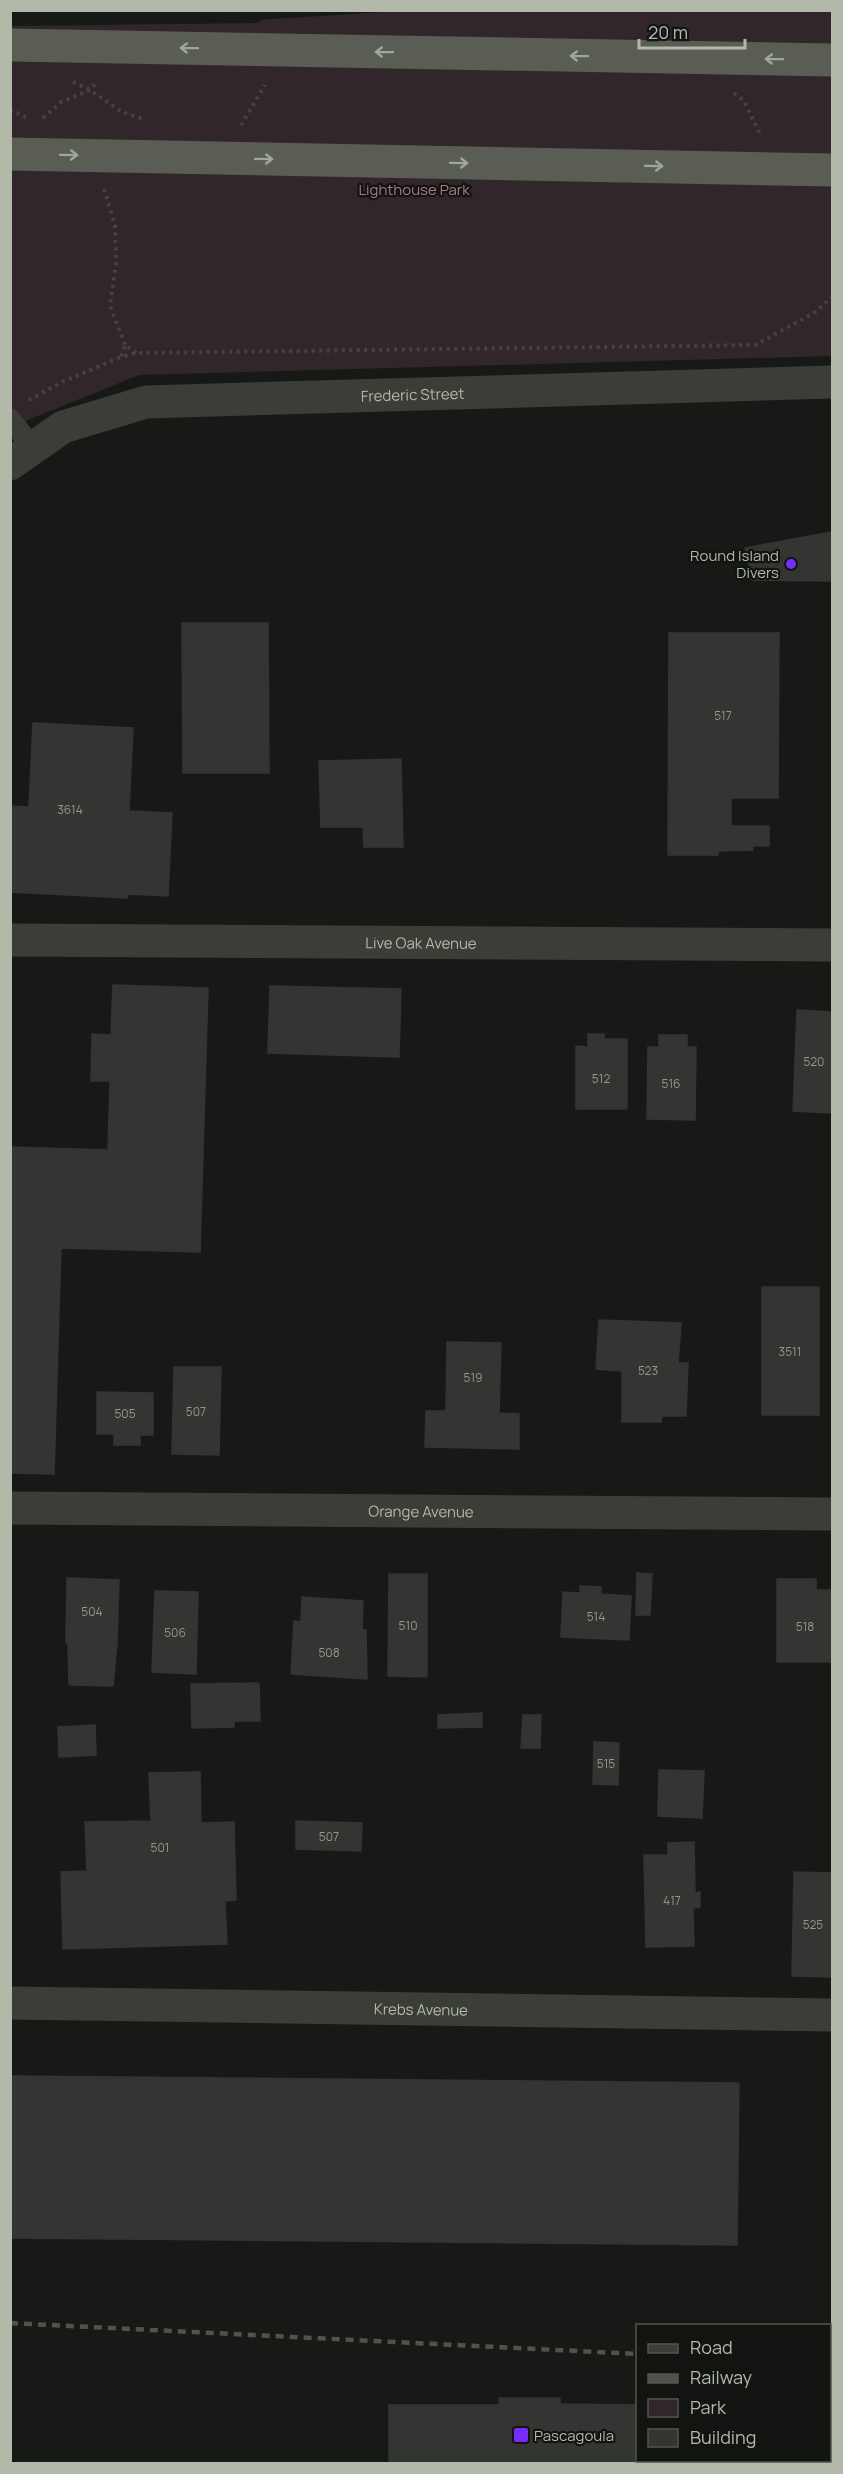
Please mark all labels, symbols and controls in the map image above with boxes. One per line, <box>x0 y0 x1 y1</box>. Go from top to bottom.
scale bar <box>639 12 746 50</box>
text: 20 m <box>648 20 688 44</box>
one-way arrow <box>180 42 200 54</box>
one-way arrow <box>375 46 395 58</box>
one-way arrow <box>570 50 590 61</box>
one-way arrow <box>765 53 785 65</box>
one-way arrow <box>58 149 78 161</box>
one-way arrow <box>253 153 273 165</box>
one-way arrow <box>448 157 468 168</box>
one-way arrow <box>643 161 663 172</box>
park label: Lighthouse Park <box>358 179 470 200</box>
street label: Frederic Street <box>360 382 465 406</box>
place label: Round Island Divers <box>690 545 779 583</box>
marker: Round Island Divers <box>784 557 798 571</box>
house number: 517 <box>714 707 732 724</box>
house number: 3614 <box>57 801 83 818</box>
street label: Live Oak Avenue <box>365 932 477 953</box>
house number: 520 <box>804 1053 824 1070</box>
house number: 512 <box>592 1070 610 1087</box>
house number: 516 <box>661 1075 681 1092</box>
house number: 3511 <box>779 1343 801 1360</box>
house number: 523 <box>638 1362 658 1379</box>
house number: 519 <box>463 1369 483 1386</box>
house number: 507 <box>186 1403 206 1420</box>
house number: 505 <box>114 1405 136 1422</box>
street label: Orange Avenue <box>368 1500 474 1522</box>
house number: 504 <box>81 1603 103 1620</box>
house number: 514 <box>587 1608 605 1625</box>
house number: 510 <box>399 1617 417 1634</box>
house number: 518 <box>796 1618 814 1635</box>
house number: 506 <box>164 1624 186 1641</box>
house number: 508 <box>318 1644 340 1661</box>
house number: 515 <box>597 1755 615 1772</box>
house number: 507 <box>319 1828 339 1845</box>
house number: 501 <box>151 1839 169 1856</box>
house number: 417 <box>663 1892 681 1909</box>
house number: 525 <box>803 1916 823 1933</box>
street label: Krebs Avenue <box>374 1998 468 2020</box>
legend <box>636 2324 831 2462</box>
text: Road <box>690 2335 733 2359</box>
text: Railway <box>690 2365 752 2389</box>
text: Park <box>690 2395 727 2419</box>
place label: Pascagoula <box>534 2425 614 2446</box>
text: Building <box>690 2425 756 2449</box>
marker: Pascagoula <box>512 2426 530 2444</box>

